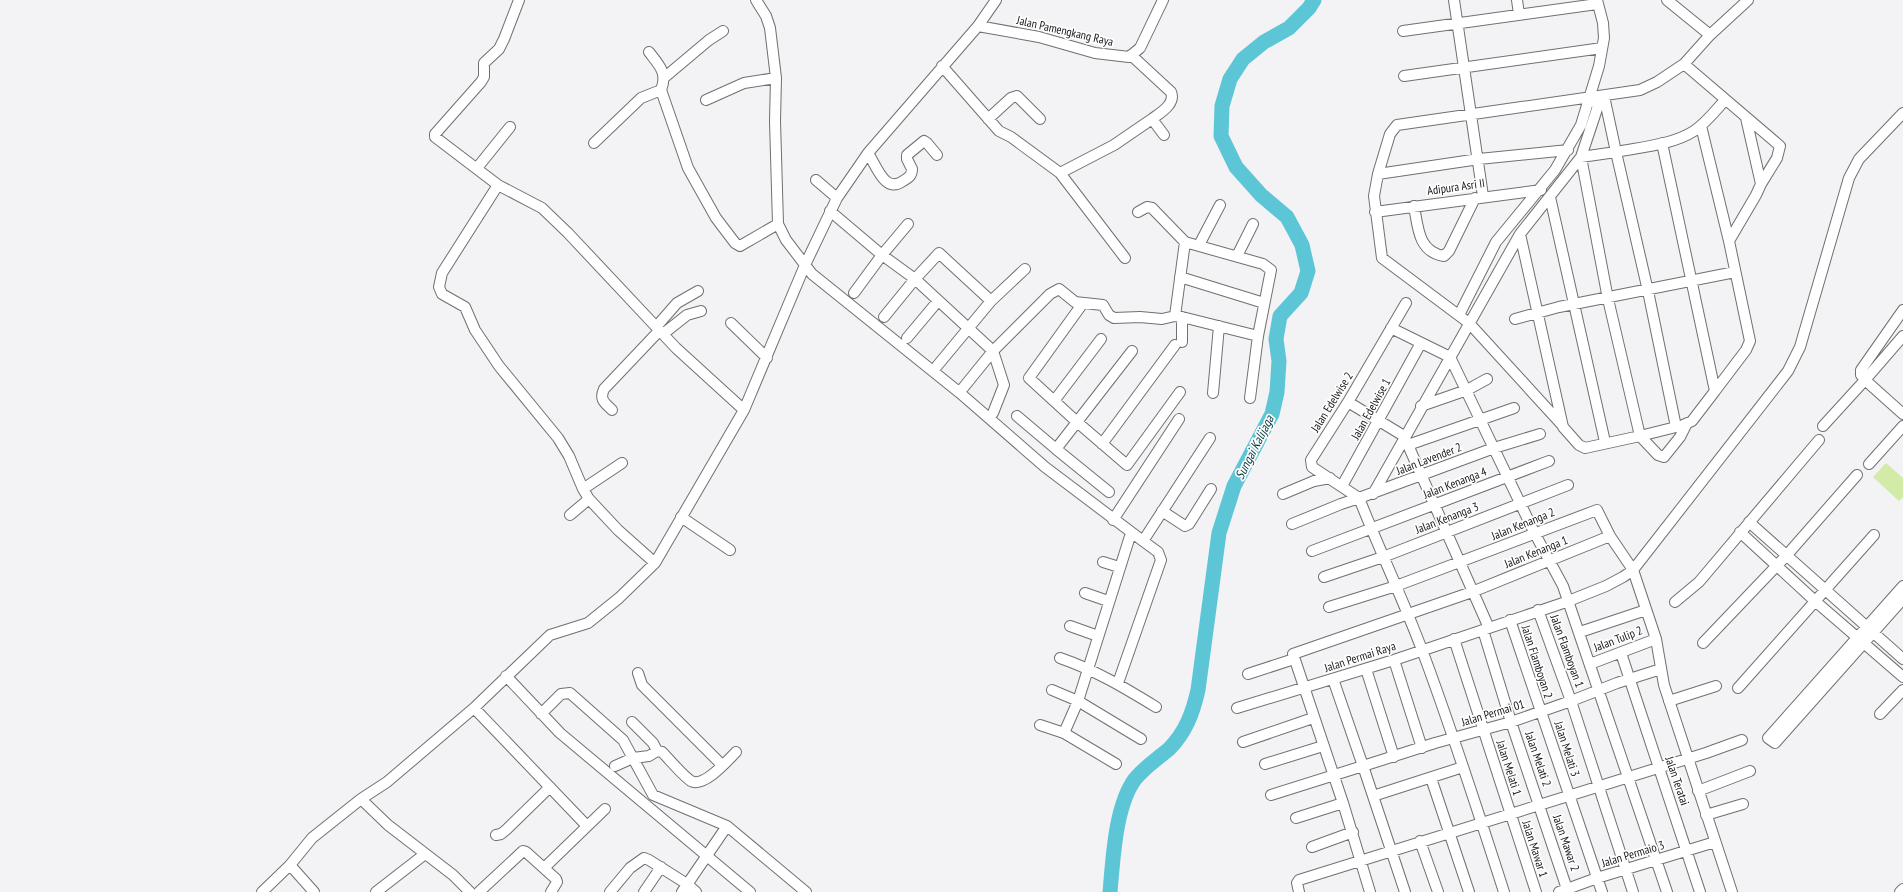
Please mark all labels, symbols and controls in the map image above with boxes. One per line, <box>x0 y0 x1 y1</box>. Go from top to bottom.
street label: Jalan Pamengkang Raya <box>1014 12 1115 49</box>
street label: Adipura Asri II <box>1426 175 1486 198</box>
street label: Jalan Edelwise 2 <box>1307 369 1356 435</box>
street label: Jalan Edelwise 1 <box>1347 375 1394 443</box>
water label: Sungai Kalijaga <box>1231 412 1278 482</box>
street label: Jalan Lavender 2 <box>1393 439 1464 478</box>
street label: Jalan Kenanga 4 <box>1420 463 1489 502</box>
street label: Jalan Kenanga 3 <box>1412 499 1481 537</box>
street label: Jalan Kenanga 2 <box>1488 504 1557 543</box>
street label: Jalan Kenanga 1 <box>1501 532 1570 571</box>
street label: Jalan Flamboyan 1 <box>1547 611 1588 689</box>
street label: Jalan Flamboyan 2 <box>1518 622 1556 700</box>
street label: Jalan Tulip 2 <box>1590 622 1644 655</box>
street label: Jalan Permai Raya <box>1321 638 1398 675</box>
street label: Jalan Permai 01 <box>1459 696 1526 729</box>
street label: Jalan Melati 3 <box>1551 718 1583 778</box>
street label: Jalan Melati 2 <box>1522 728 1555 788</box>
street label: Jalan Melati 1 <box>1493 737 1525 797</box>
street label: Jalan Teratai <box>1662 753 1693 807</box>
street label: Jalan Mawar 2 <box>1550 812 1583 873</box>
street label: Jalan Mawar 1 <box>1519 818 1552 879</box>
street label: Jalan Permaio 3 <box>1599 837 1666 870</box>

